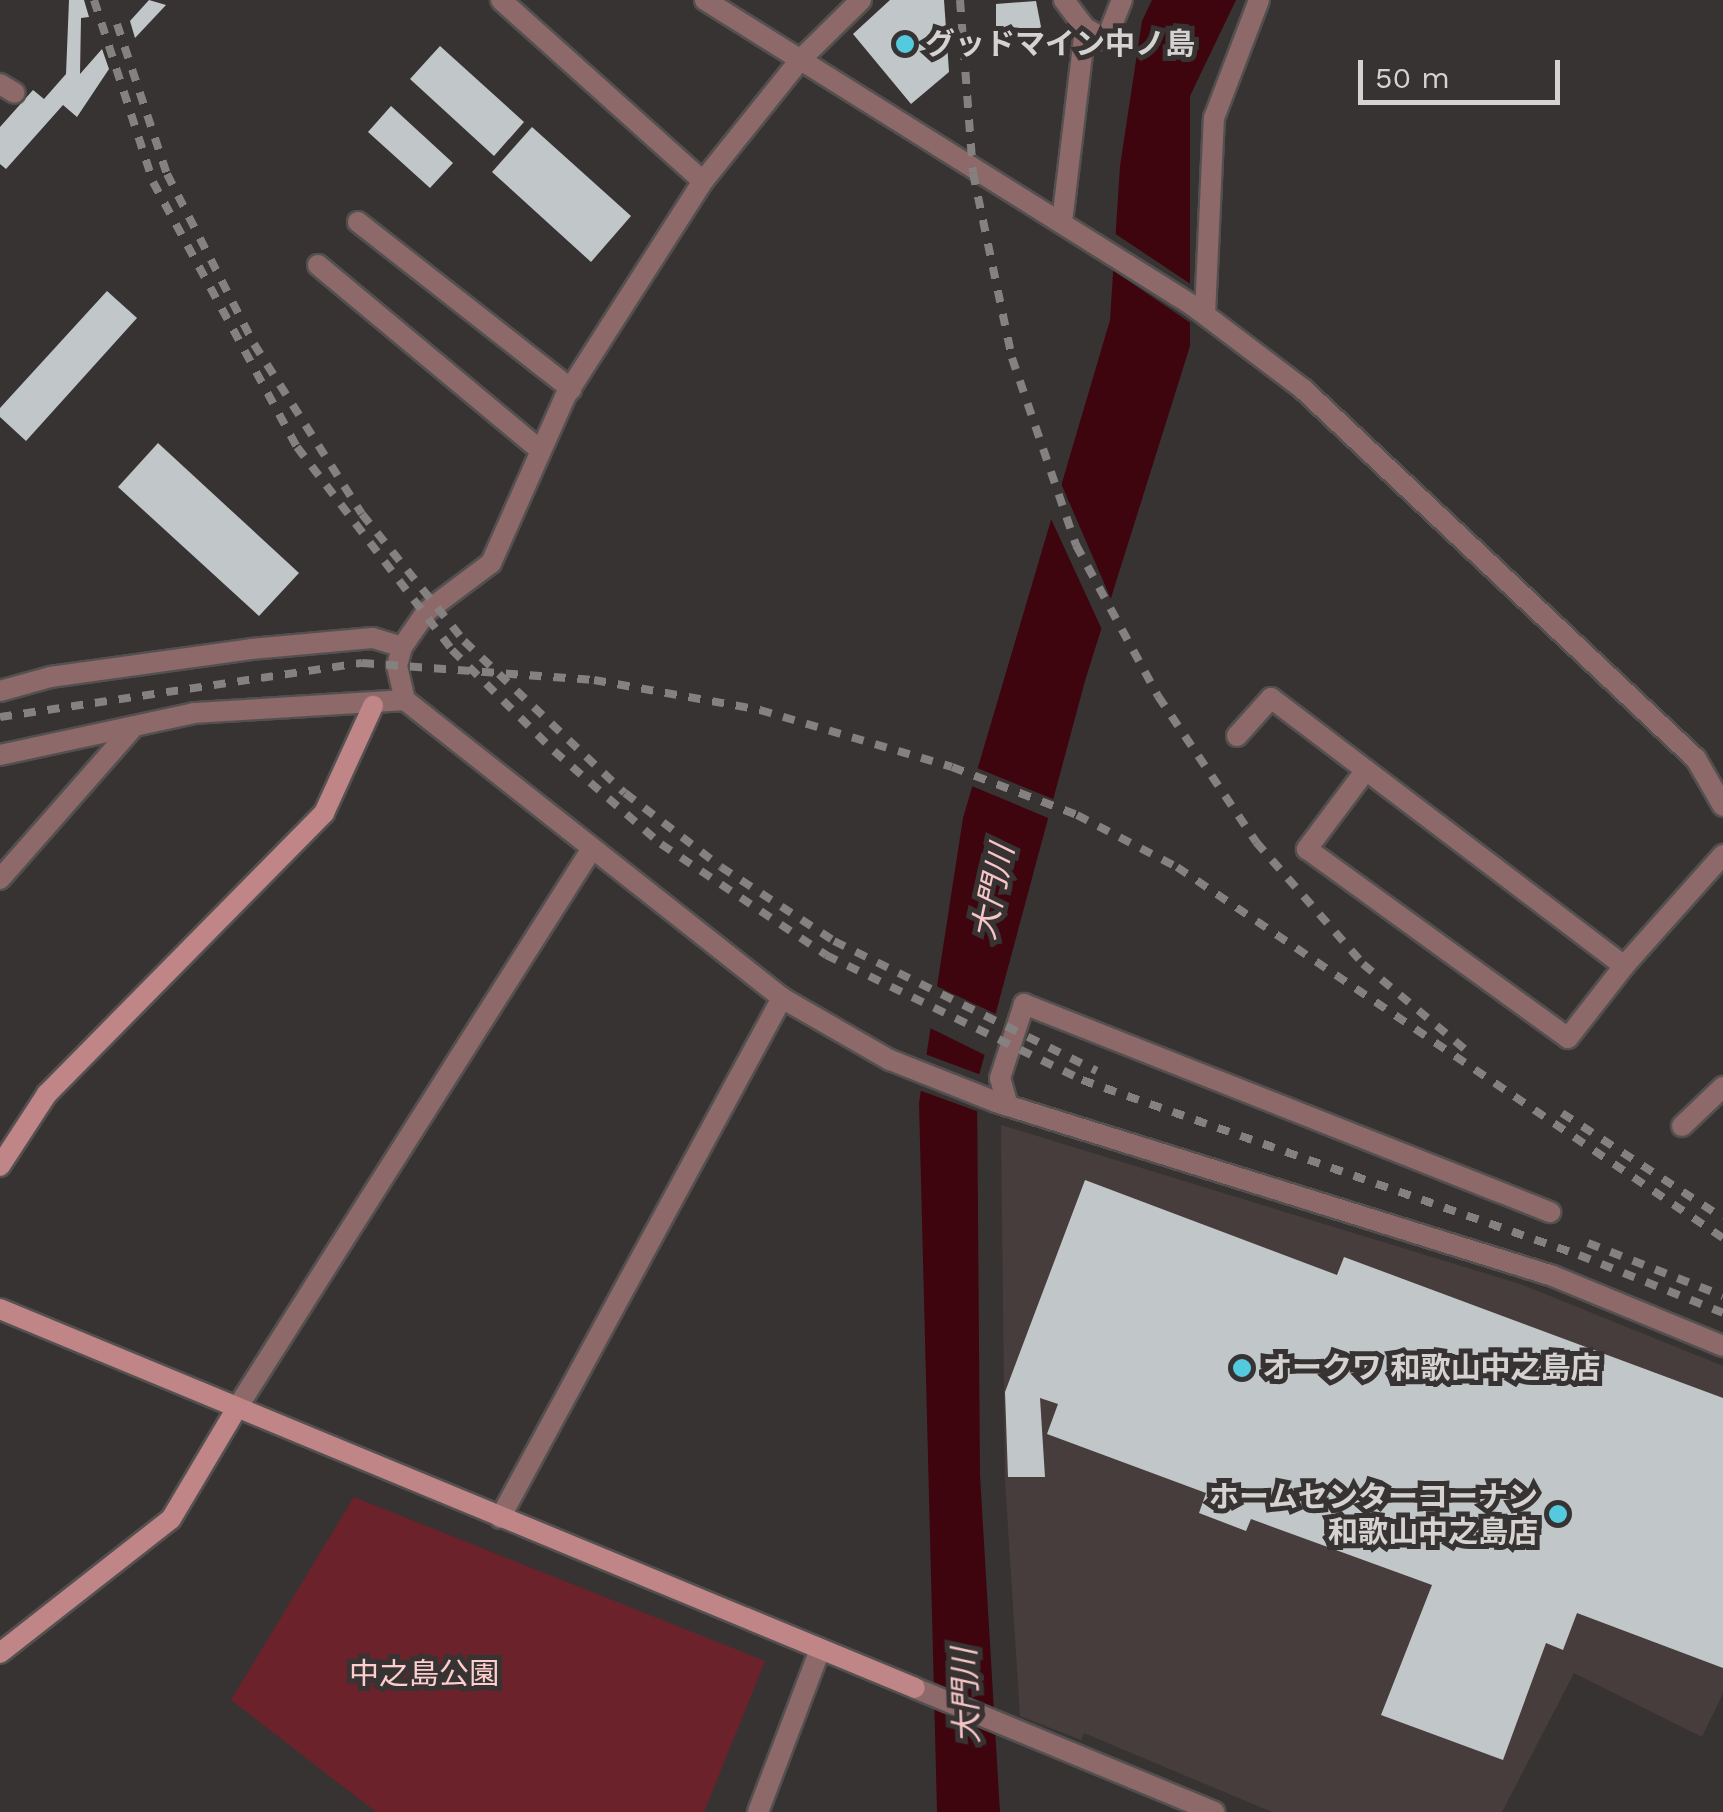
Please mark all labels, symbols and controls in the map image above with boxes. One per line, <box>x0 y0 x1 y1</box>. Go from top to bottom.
place label: グッドマイン中ノ島 <box>925 26 1195 62</box>
marker: グッドマイン中ノ島 <box>894 33 916 55</box>
scale bar <box>1363 40 1566 102</box>
text: 50 m <box>1375 60 1450 95</box>
water label: 大門川 <box>964 841 1022 943</box>
place label: オークワ 和歌山中之島店 <box>1262 1350 1601 1386</box>
marker: オークワ 和歌山中之島店 <box>1231 1357 1253 1379</box>
place label: ホームセンターコーナン 和歌山中之島店 <box>1208 1479 1538 1550</box>
marker: ホームセンターコーナン 和歌山中之島店 <box>1547 1503 1569 1525</box>
water label: 大門川 <box>945 1647 987 1745</box>
park label: 中之島公園 <box>349 1656 499 1692</box>

